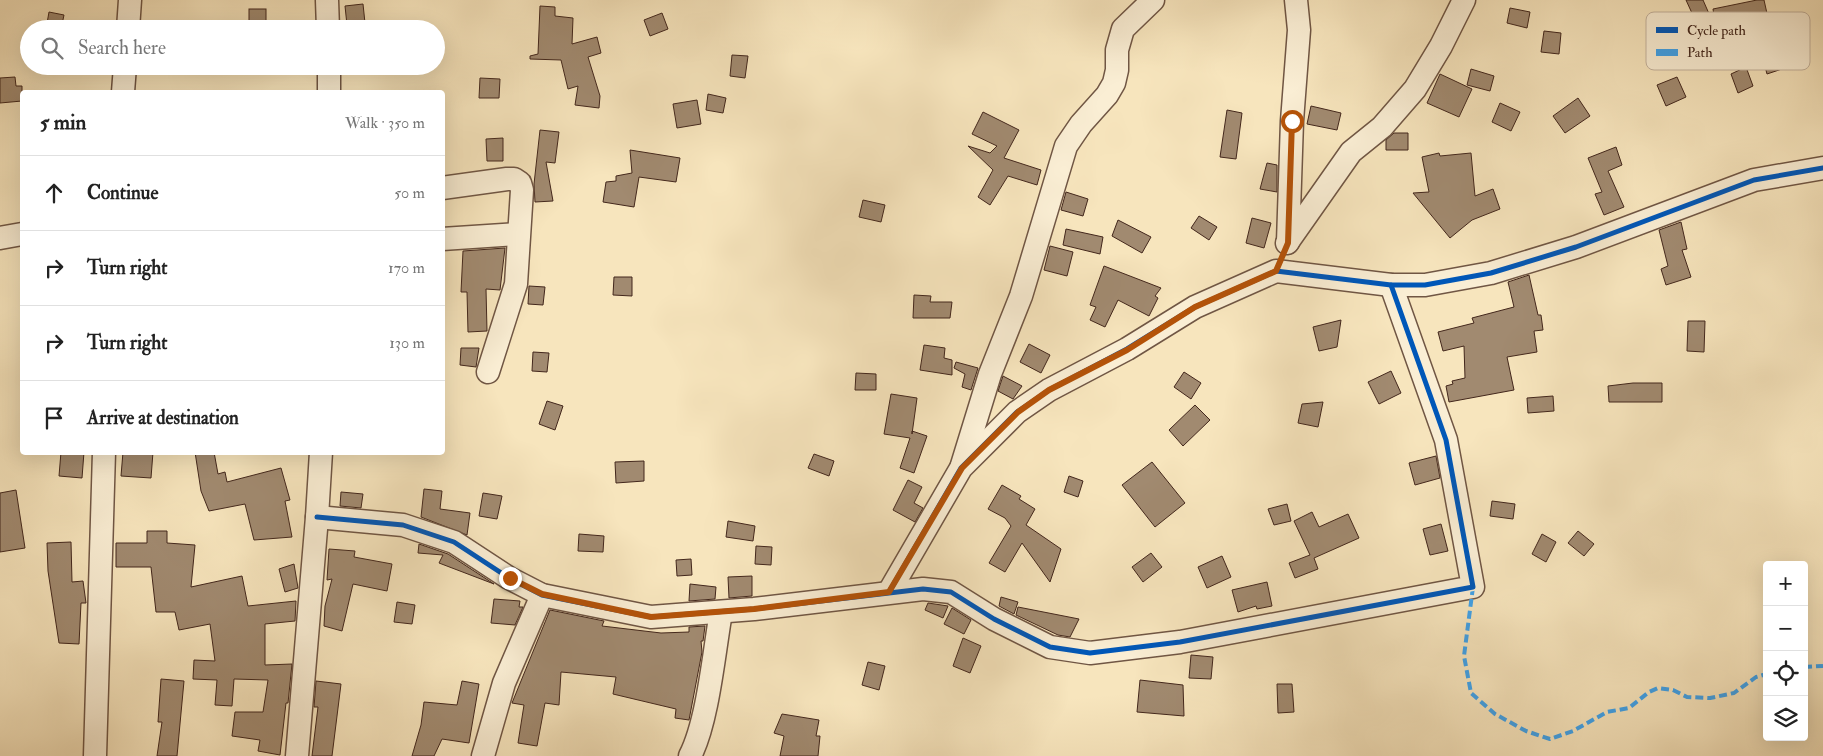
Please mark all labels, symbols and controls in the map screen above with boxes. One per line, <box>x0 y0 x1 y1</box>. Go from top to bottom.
legend <box>1646 12 1810 70</box>
search box <box>20 20 445 75</box>
text: Cycle path <box>1687 22 1747 40</box>
icon: search <box>38 34 66 62</box>
text: Search here <box>78 36 166 60</box>
text: Path <box>1687 44 1713 61</box>
text: 5 min <box>40 109 86 136</box>
route start <box>1281 110 1304 133</box>
text: Walk · 350 m <box>345 113 425 133</box>
icon: ahead <box>40 179 68 207</box>
text: Continue <box>87 181 158 205</box>
text: 50 m <box>394 183 425 203</box>
icon: right <box>40 254 68 282</box>
text: Turn right <box>87 256 167 280</box>
text: 170 m <box>388 258 425 278</box>
icon: right <box>40 329 68 357</box>
text: Turn right <box>87 331 167 355</box>
text: 130 m <box>389 333 425 353</box>
icon: arrive <box>40 404 68 432</box>
text: Arrive at destination <box>87 406 239 430</box>
map controls <box>1763 561 1808 741</box>
button: + <box>1763 561 1808 606</box>
route end <box>499 567 522 590</box>
button: − <box>1763 606 1808 651</box>
button: locate <box>1763 651 1808 696</box>
button: layers <box>1763 696 1808 741</box>

